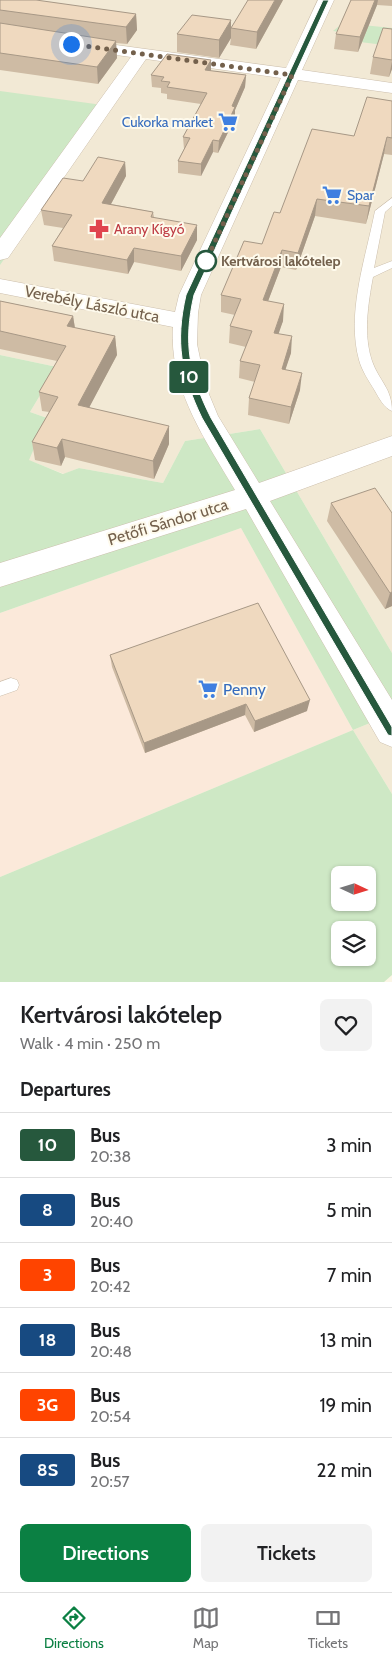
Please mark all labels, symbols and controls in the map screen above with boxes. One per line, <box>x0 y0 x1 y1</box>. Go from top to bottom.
your location <box>59 32 84 57</box>
supermarket icon: Cukorka market <box>217 111 239 133</box>
place label: Cukorka market <box>122 113 213 131</box>
supermarket icon: Spar <box>321 184 343 206</box>
place label: Spar <box>347 186 375 204</box>
pharmacy icon: Arany Kígyó <box>88 218 110 240</box>
place label: Arany Kígyó <box>114 220 185 238</box>
marker: Kertvárosi lakótelep <box>195 250 217 272</box>
place label: Kertvárosi lakótelep <box>221 252 341 270</box>
street label: Verebély László utca <box>23 282 161 326</box>
line badge: 10 <box>166 361 212 393</box>
text: 10 <box>179 366 199 388</box>
street label: Petőfi Sándor utca <box>106 495 231 549</box>
supermarket icon: Penny <box>197 678 219 700</box>
place label: Penny <box>223 680 266 699</box>
north arrow <box>331 866 376 911</box>
map controls <box>331 866 376 966</box>
button: layers <box>331 921 376 966</box>
button: heart <box>320 999 372 1051</box>
text: Kertvárosi lakótelep <box>20 1000 222 1029</box>
text: Walk · 4 min · 250 m <box>20 1034 160 1053</box>
text: Departures <box>20 1078 111 1101</box>
text: Bus <box>90 1124 120 1147</box>
text: 10 <box>38 1134 57 1156</box>
text: 3 min <box>326 1134 372 1157</box>
text: 20:38 <box>90 1147 131 1166</box>
text: Bus <box>90 1189 120 1212</box>
text: 8 <box>42 1199 53 1221</box>
text: 5 min <box>326 1199 372 1222</box>
text: 20:40 <box>90 1212 133 1231</box>
text: Bus <box>90 1254 120 1277</box>
text: 3 <box>43 1264 52 1286</box>
text: 7 min <box>327 1264 372 1287</box>
text: 20:42 <box>90 1277 131 1296</box>
text: Bus <box>90 1319 120 1342</box>
text: 18 <box>39 1329 56 1351</box>
text: 13 min <box>320 1329 372 1352</box>
text: 20:48 <box>90 1342 132 1361</box>
text: Bus <box>90 1384 120 1407</box>
text: 3G <box>37 1394 58 1416</box>
text: 19 min <box>319 1394 372 1417</box>
text: 20:54 <box>90 1407 131 1426</box>
text: Bus <box>90 1449 120 1472</box>
text: 8S <box>37 1459 58 1481</box>
text: 22 min <box>317 1459 372 1482</box>
text: 20:57 <box>90 1472 130 1491</box>
button: Directions <box>20 1524 191 1582</box>
button: Tickets <box>201 1524 372 1582</box>
tab: Directions <box>44 1604 104 1652</box>
tab: Map <box>192 1604 220 1652</box>
tab: Tickets <box>308 1604 348 1652</box>

